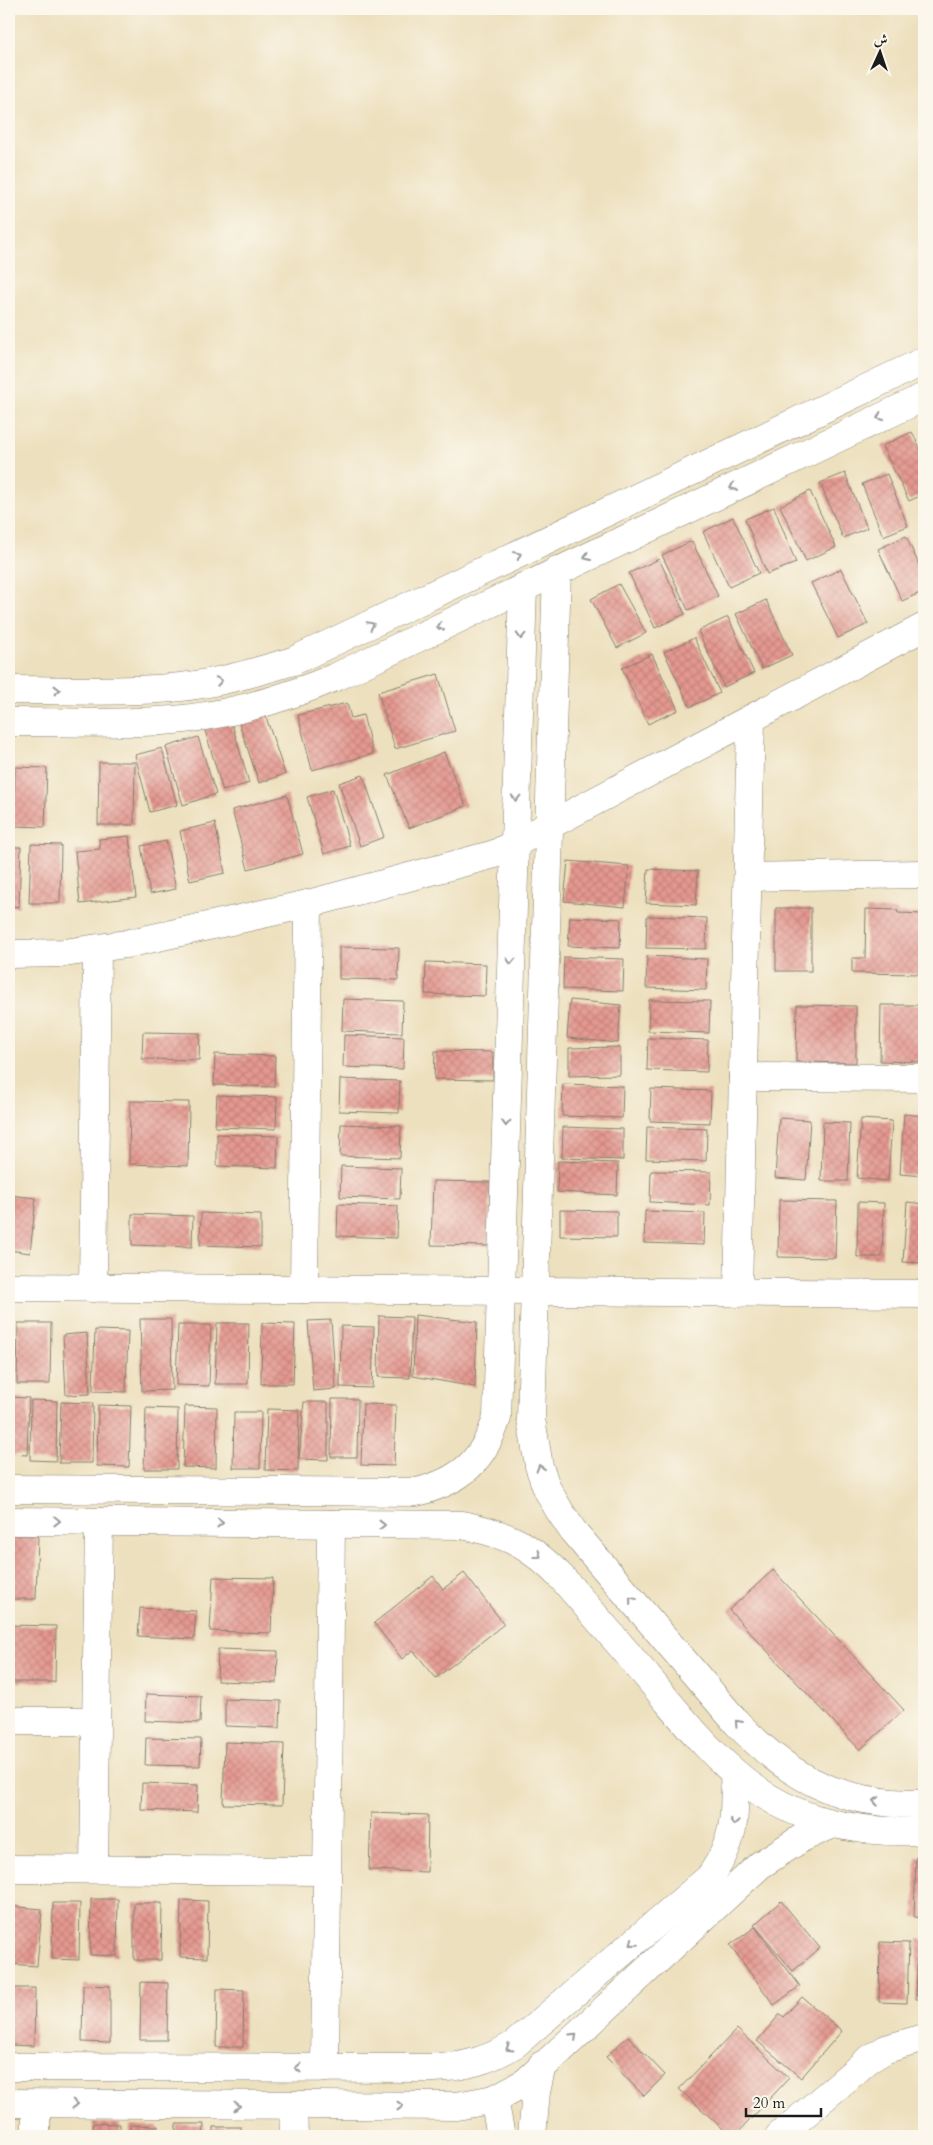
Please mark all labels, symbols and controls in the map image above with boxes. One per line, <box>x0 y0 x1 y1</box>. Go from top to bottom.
north arrow <box>856 28 906 78</box>
text: ش <box>873 30 888 49</box>
one-way arrow <box>876 411 885 422</box>
one-way arrow <box>729 481 738 491</box>
one-way arrow <box>513 550 522 561</box>
one-way arrow <box>583 550 592 560</box>
one-way arrow <box>436 620 445 631</box>
one-way arrow <box>366 621 375 631</box>
one-way arrow <box>516 632 526 640</box>
one-way arrow <box>215 676 224 687</box>
one-way arrow <box>54 685 62 695</box>
one-way arrow <box>511 794 521 802</box>
one-way arrow <box>506 957 516 965</box>
one-way arrow <box>501 1120 511 1127</box>
one-way arrow <box>536 1464 546 1472</box>
one-way arrow <box>54 1516 62 1526</box>
one-way arrow <box>216 1518 224 1528</box>
one-way arrow <box>379 1520 387 1530</box>
one-way arrow <box>532 1550 541 1558</box>
one-way arrow <box>629 1596 638 1605</box>
one-way arrow <box>734 1720 743 1729</box>
one-way arrow <box>871 1797 880 1807</box>
one-way arrow <box>729 1818 740 1826</box>
one-way arrow <box>630 1937 639 1946</box>
one-way arrow <box>568 2033 577 2042</box>
one-way arrow <box>506 2041 515 2051</box>
one-way arrow <box>294 2063 302 2073</box>
scale bar <box>746 2085 820 2117</box>
text: 20 m <box>753 2093 785 2113</box>
one-way arrow <box>72 2099 79 2109</box>
one-way arrow <box>234 2101 242 2111</box>
one-way arrow <box>396 2101 404 2111</box>

